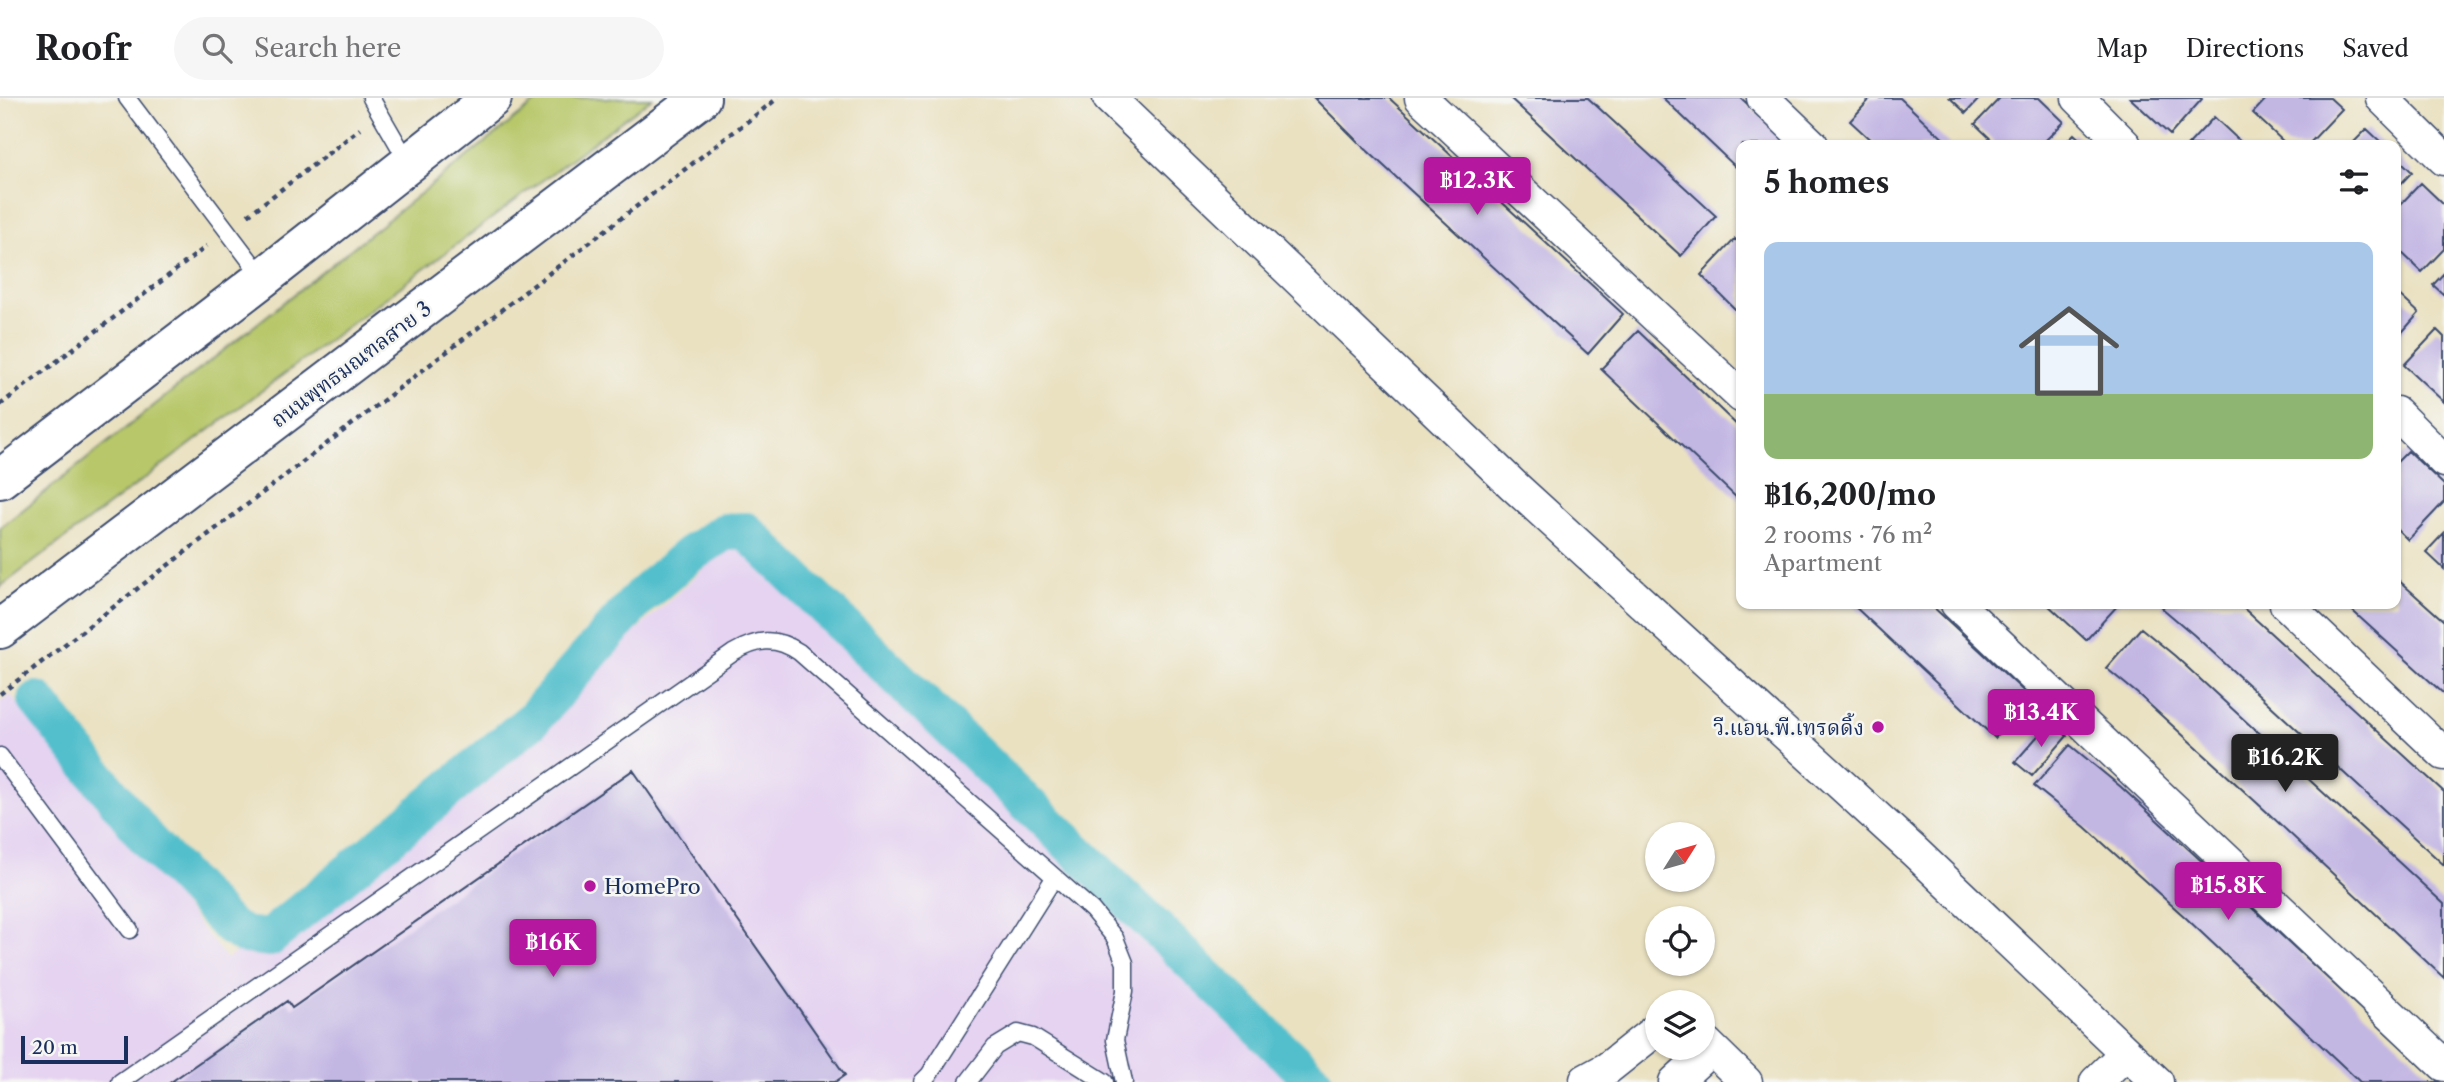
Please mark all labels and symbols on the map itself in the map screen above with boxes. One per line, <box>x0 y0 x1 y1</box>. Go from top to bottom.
pin: ฿12.3K <box>1420 158 1534 217</box>
street label: ถนนพุทธมณฑลสาย 3 <box>266 296 437 434</box>
pin: ฿13.4K <box>1984 690 2098 749</box>
place label: วี.แอน.พี.เทรดดิ้ง <box>1713 712 1864 740</box>
marker: วี.แอน.พี.เทรดดิ้ง <box>1870 719 1886 735</box>
pin: ฿16.2K <box>2228 734 2342 794</box>
north arrow <box>1645 822 1715 892</box>
pin: ฿15.8K <box>2171 862 2285 922</box>
place label: HomePro <box>604 874 701 899</box>
marker: HomePro <box>582 878 598 894</box>
pin: ฿16K <box>512 920 594 979</box>
scale bar <box>21 1033 128 1065</box>

